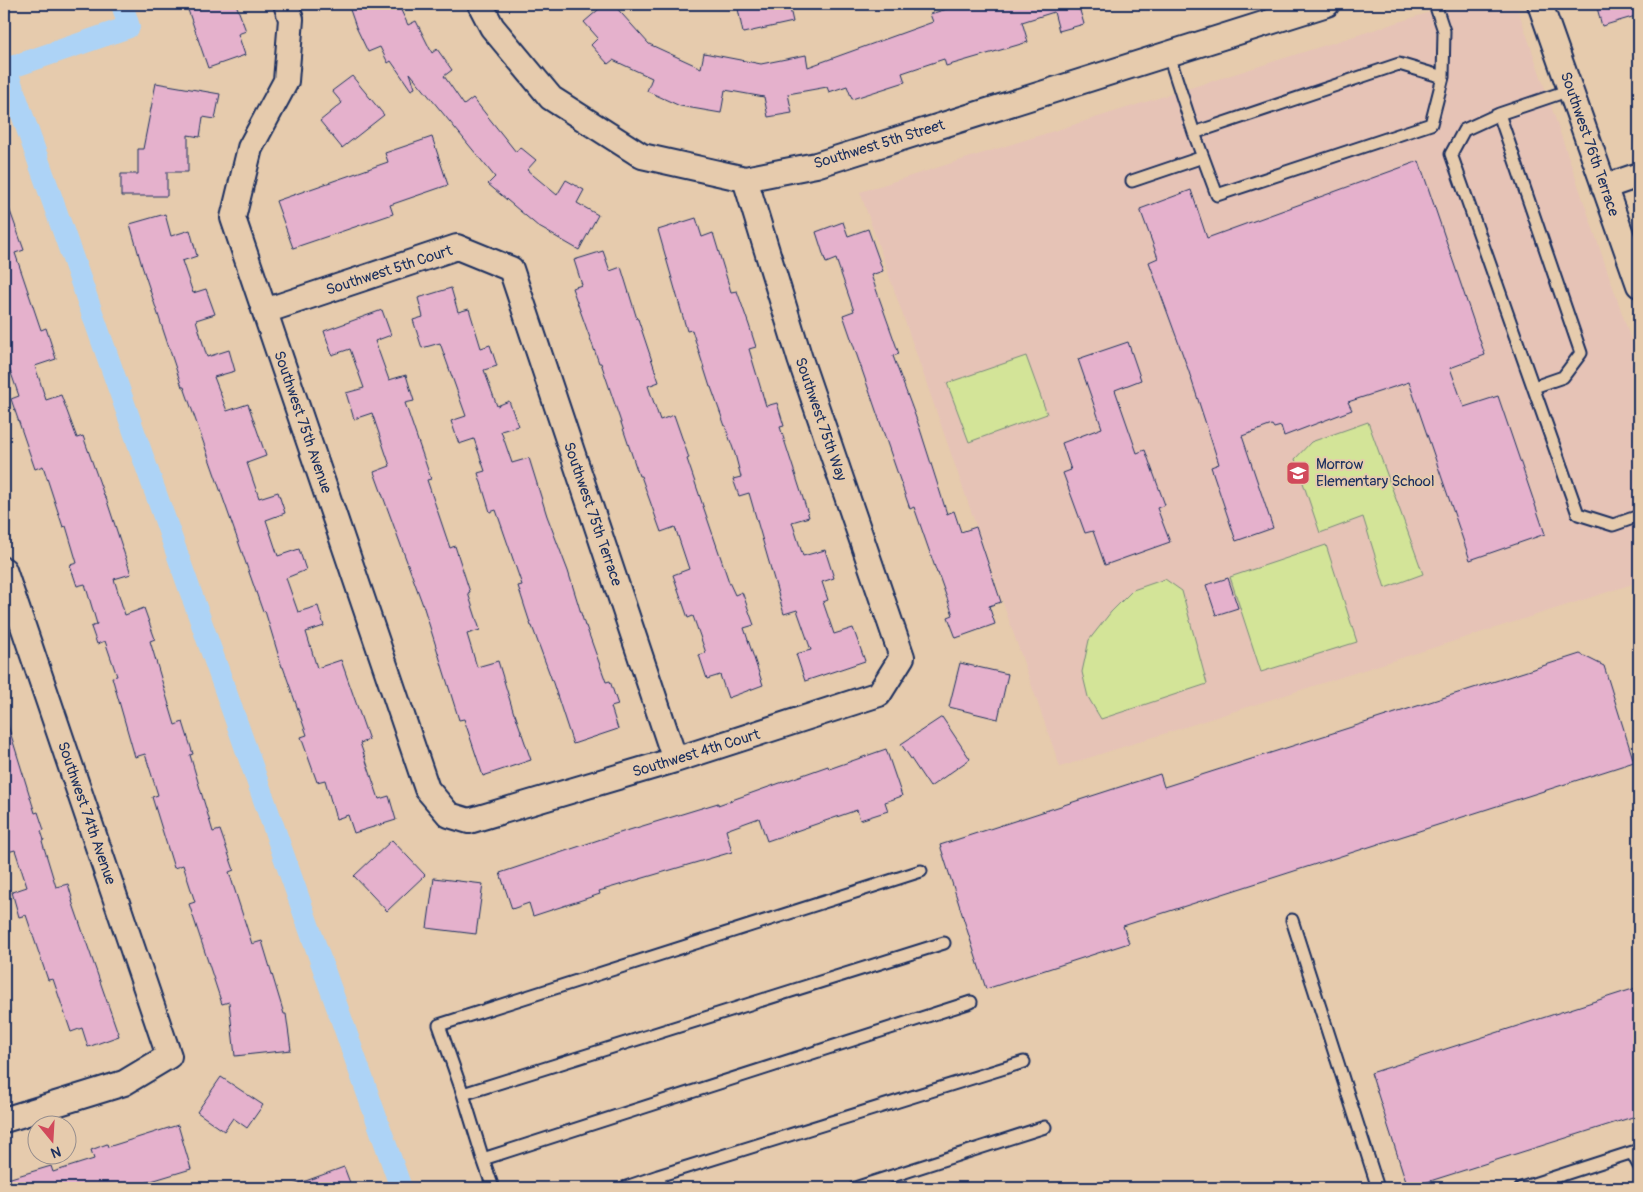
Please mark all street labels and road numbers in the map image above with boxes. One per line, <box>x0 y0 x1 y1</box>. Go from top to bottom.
street label: Southwest 76th Terrace <box>1556 69 1623 219</box>
street label: Southwest 5th Street <box>811 115 948 173</box>
street label: Southwest 5th Court <box>324 241 456 300</box>
street label: Southwest 75th Avenue <box>269 348 336 496</box>
street label: Southwest 75th Way <box>790 355 851 484</box>
street label: Southwest 75th Terrace <box>559 440 626 589</box>
street label: Southwest 4th Court <box>630 725 763 782</box>
street label: Southwest 74th Avenue <box>53 739 120 888</box>

